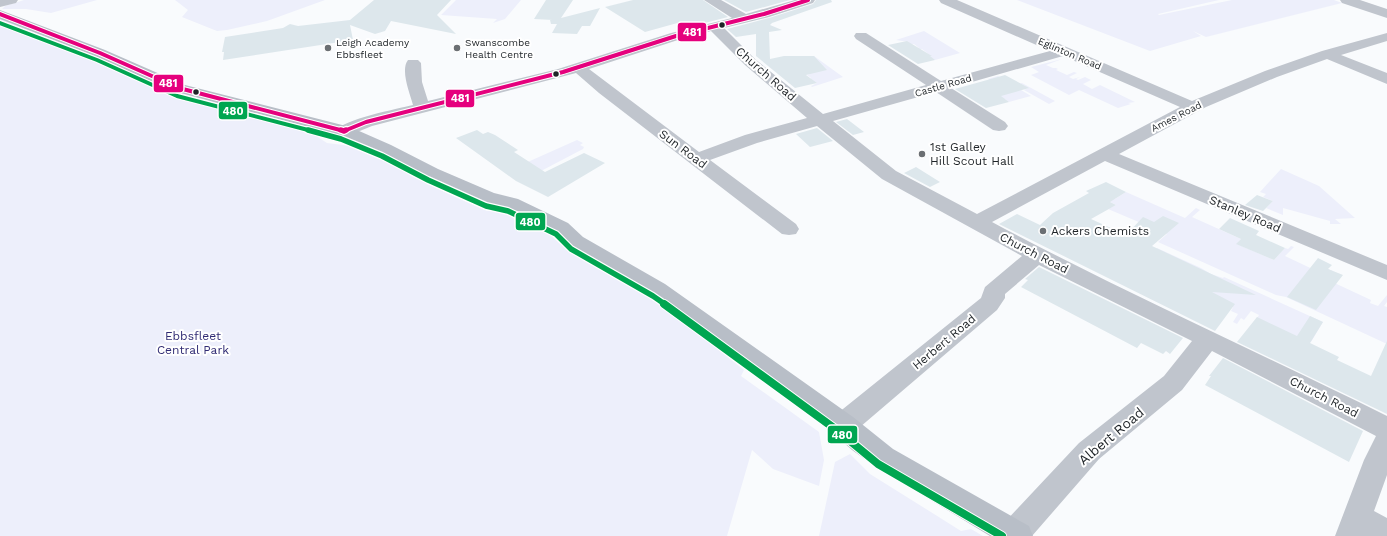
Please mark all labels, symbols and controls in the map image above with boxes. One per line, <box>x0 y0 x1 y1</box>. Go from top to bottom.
unlabelled marker <box>717 20 727 30</box>
line badge: 481 <box>677 22 707 42</box>
text: 481 <box>683 26 701 39</box>
street label: Eglinton Road <box>1036 35 1103 72</box>
place label: Leigh Academy Ebbsfleet <box>336 37 410 60</box>
place label: Swanscombe Health Centre <box>465 37 533 60</box>
marker: Leigh Academy Ebbsfleet <box>323 43 333 53</box>
marker: Swanscombe Health Centre <box>452 43 462 53</box>
street label: Church Road <box>733 44 799 104</box>
unlabelled marker <box>551 69 561 79</box>
street label: Castle Road <box>913 72 973 99</box>
line badge: 481 <box>153 74 184 93</box>
text: 481 <box>159 77 177 90</box>
unlabelled marker <box>191 87 201 97</box>
line badge: 481 <box>445 89 475 108</box>
text: 481 <box>451 92 469 105</box>
street label: Ames Road <box>1149 99 1203 134</box>
line badge: 480 <box>218 101 248 120</box>
text: 480 <box>222 105 244 118</box>
street label: Sun Road <box>656 127 710 171</box>
place label: 1st Galley Hill Scout Hall <box>930 140 1014 168</box>
marker: 1st Galley Hill Scout Hall <box>917 149 927 159</box>
street label: Stanley Road <box>1207 193 1283 235</box>
line badge: 480 <box>515 212 546 231</box>
text: 480 <box>519 216 541 229</box>
place label: Ackers Chemists <box>1051 224 1149 238</box>
marker: Ackers Chemists <box>1038 226 1048 236</box>
street label: Church Road <box>997 230 1071 276</box>
street label: Herbert Road <box>910 312 978 372</box>
park label: Ebbsfleet Central Park <box>157 329 229 357</box>
street label: Church Road <box>1287 374 1361 420</box>
street label: Albert Road <box>1075 404 1147 468</box>
line badge: 480 <box>827 425 858 444</box>
text: 480 <box>831 429 853 442</box>

